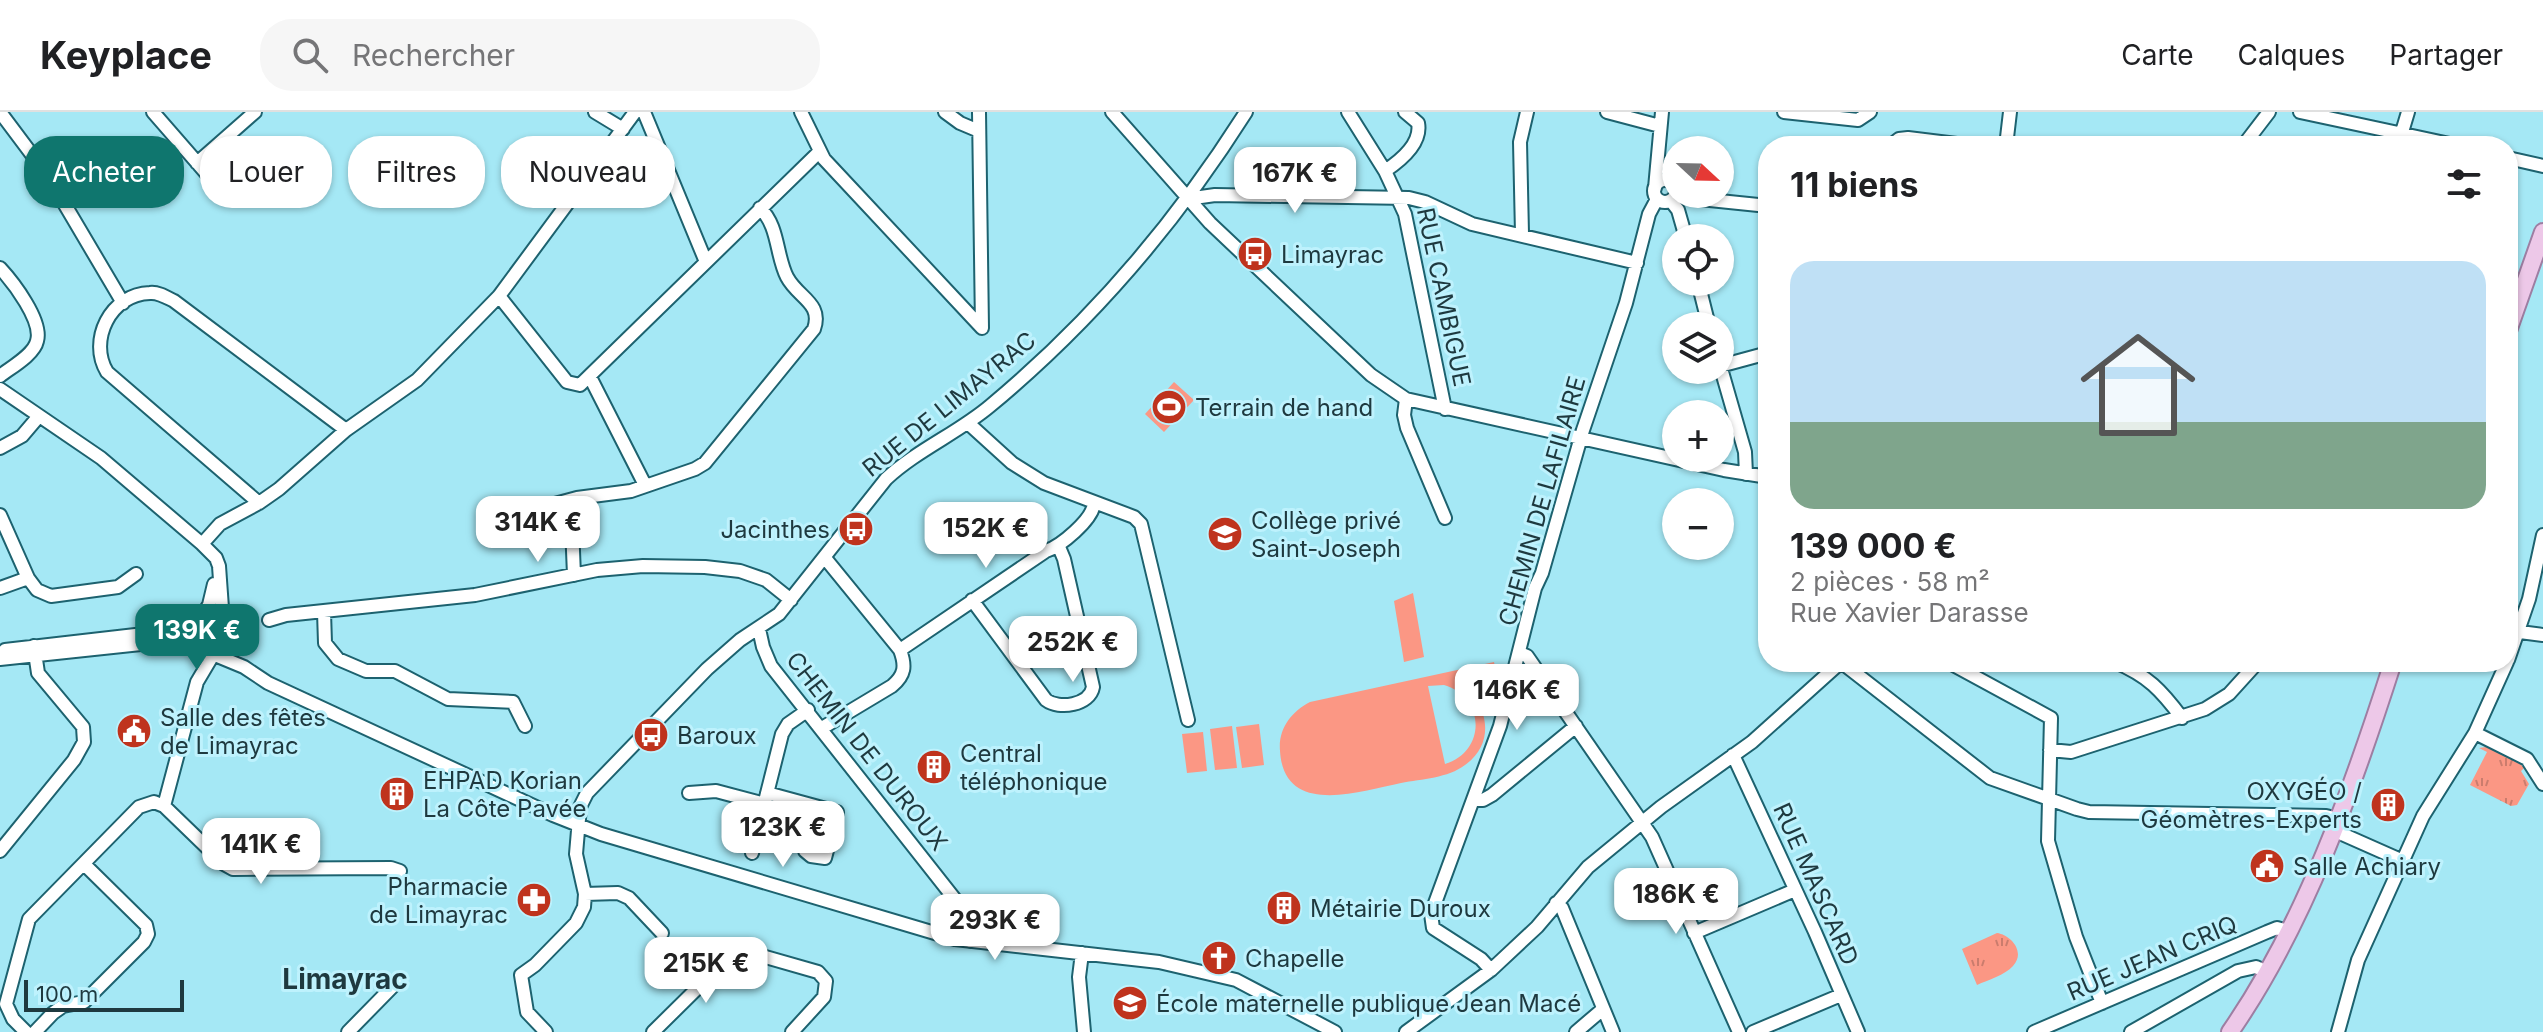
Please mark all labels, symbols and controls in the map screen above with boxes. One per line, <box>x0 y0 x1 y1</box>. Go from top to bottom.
search box <box>260 19 820 91</box>
text: Keyplace <box>40 32 212 78</box>
icon: search <box>288 33 332 77</box>
text: Rechercher <box>352 37 515 73</box>
text: Carte <box>2121 38 2194 72</box>
text: Calques <box>2238 38 2345 72</box>
text: Partager <box>2389 38 2503 72</box>
chip: Acheter <box>24 136 184 208</box>
chip: Louer <box>200 136 332 208</box>
chip: Filtres <box>348 136 485 208</box>
chip: Nouveau <box>501 136 675 208</box>
north arrow <box>1662 136 1734 208</box>
map controls <box>1662 136 1734 560</box>
pin: 167K € <box>1230 147 1360 215</box>
text: 167K € <box>1252 157 1338 188</box>
icon: filters <box>2442 162 2486 206</box>
text: 11 biens <box>1790 164 1918 205</box>
street label: RUE CAMBIGUE <box>1411 205 1477 389</box>
button: locate <box>1662 224 1734 296</box>
bus stop icon: Limayrac <box>1236 235 1274 273</box>
place label: Limayrac <box>1281 240 1384 269</box>
button: layers <box>1662 312 1734 384</box>
icon: home <box>2066 313 2210 457</box>
street label: RUE DE LIMAYRAC <box>857 325 1041 483</box>
street label: CHEMIN DE LAFILAIRE <box>1492 373 1592 629</box>
sports icon: Terrain de hand <box>1150 388 1188 426</box>
place label: Terrain de hand <box>1195 393 1373 422</box>
button: + <box>1662 400 1734 472</box>
button: − <box>1662 488 1734 560</box>
pin: 314K € <box>473 496 603 564</box>
pin: 152K € <box>921 502 1051 570</box>
text: 314K € <box>494 506 582 537</box>
place label: Collège privé Saint-Joseph <box>1251 506 1401 563</box>
bus stop icon: Jacinthes <box>837 510 875 548</box>
text: 152K € <box>943 512 1029 543</box>
place label: Jacinthes <box>720 515 830 544</box>
school or university icon: Collège privé Saint-Joseph <box>1206 515 1244 553</box>
text: 139 000 € <box>1790 525 1957 566</box>
text: 2 pièces · 58 m² <box>1790 566 1990 597</box>
text: Rue Xavier Darasse <box>1790 597 2029 628</box>
pin: 139K € <box>132 604 262 672</box>
text: 139K € <box>153 614 241 645</box>
pin: 252K € <box>1008 616 1138 684</box>
text: 252K € <box>1027 626 1119 657</box>
street label: CHEMIN DE DUROUX <box>780 646 954 856</box>
pin: 146K € <box>1452 664 1582 732</box>
text: 146K € <box>1473 674 1561 705</box>
place label: Salle des fêtes de Limayrac <box>160 703 326 760</box>
public building icon: Salle des fêtes de Limayrac <box>115 712 153 750</box>
bus stop icon: Baroux <box>632 716 670 754</box>
place label: Baroux <box>677 721 757 750</box>
place label: Central téléphonique <box>960 739 1108 796</box>
building icon: Central téléphonique <box>915 748 953 786</box>
place label: EHPAD Korian La Côte Pavée <box>423 766 587 823</box>
building icon: EHPAD Korian La Côte Pavée <box>378 775 416 813</box>
place label: OXYGÉO / Géomètres-Experts <box>2141 776 2362 834</box>
building icon: OXYGÉO / Géomètres-Experts <box>2369 786 2407 824</box>
street label: RUE MASCARD <box>1767 798 1865 970</box>
pin: 123K € <box>718 801 848 869</box>
text: 123K € <box>739 811 827 842</box>
pin: 141K € <box>196 818 326 886</box>
text: 141K € <box>220 828 302 859</box>
public building icon: Salle Achiary <box>2248 847 2286 885</box>
place label: Salle Achiary <box>2293 852 2441 881</box>
pin: 186K € <box>1611 868 1741 936</box>
place label: Pharmacie de Limayrac <box>369 872 508 929</box>
text: 186K € <box>1632 878 1720 909</box>
pharmacy icon: Pharmacie de Limayrac <box>515 881 553 919</box>
building icon: Métairie Duroux <box>1265 889 1303 927</box>
pin: 293K € <box>930 894 1060 962</box>
place label: Métairie Duroux <box>1310 894 1491 923</box>
text: 293K € <box>949 904 1041 935</box>
street label: RUE JEAN CRIQ <box>2063 909 2241 1007</box>
pin: 215K € <box>641 937 771 1005</box>
church icon: Chapelle <box>1200 939 1238 977</box>
place label: Chapelle <box>1245 944 1345 973</box>
text: 215K € <box>663 947 749 978</box>
district label: Limayrac <box>282 962 408 996</box>
scale bar <box>24 976 184 1012</box>
text: 100 m <box>36 981 98 1007</box>
school or university icon: École maternelle publique Jean Macé <box>1111 984 1149 1022</box>
place label: École maternelle publique Jean Macé <box>1156 988 1581 1018</box>

